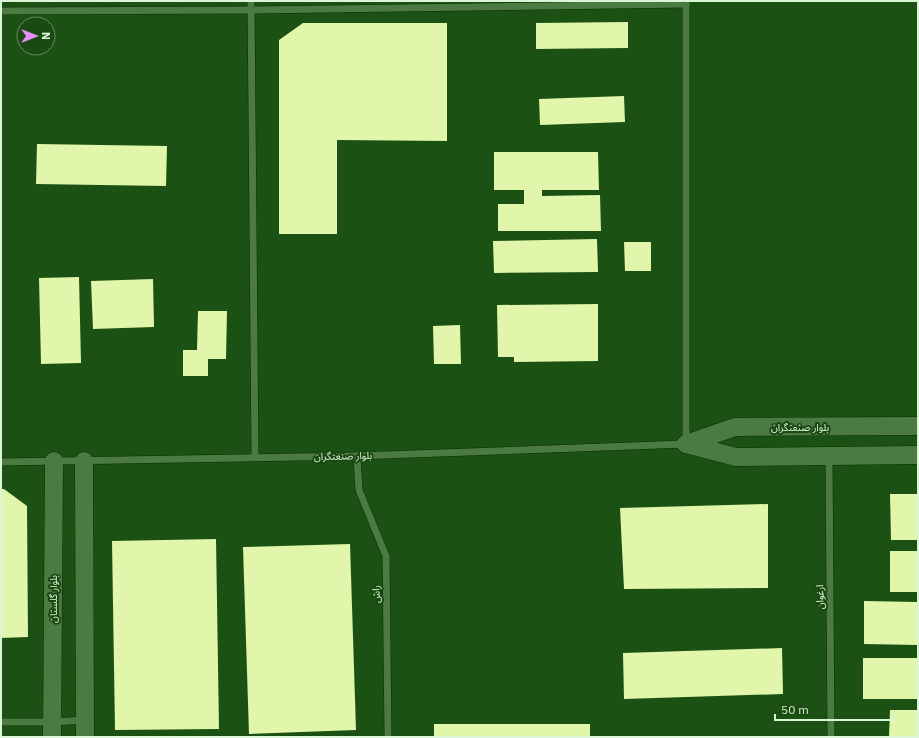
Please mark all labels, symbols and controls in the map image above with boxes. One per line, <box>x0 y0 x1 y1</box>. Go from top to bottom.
north arrow <box>16 16 56 56</box>
text: N <box>39 32 53 40</box>
street label: بلوار صنعتگران <box>771 421 829 434</box>
street label: بلوار صنعتگران <box>314 449 373 463</box>
street label: بلوار گلستان <box>47 575 60 623</box>
street label: ارغوان <box>813 584 827 610</box>
street label: راش <box>369 585 383 603</box>
scale bar <box>775 696 895 722</box>
text: 50 m <box>781 702 809 717</box>

